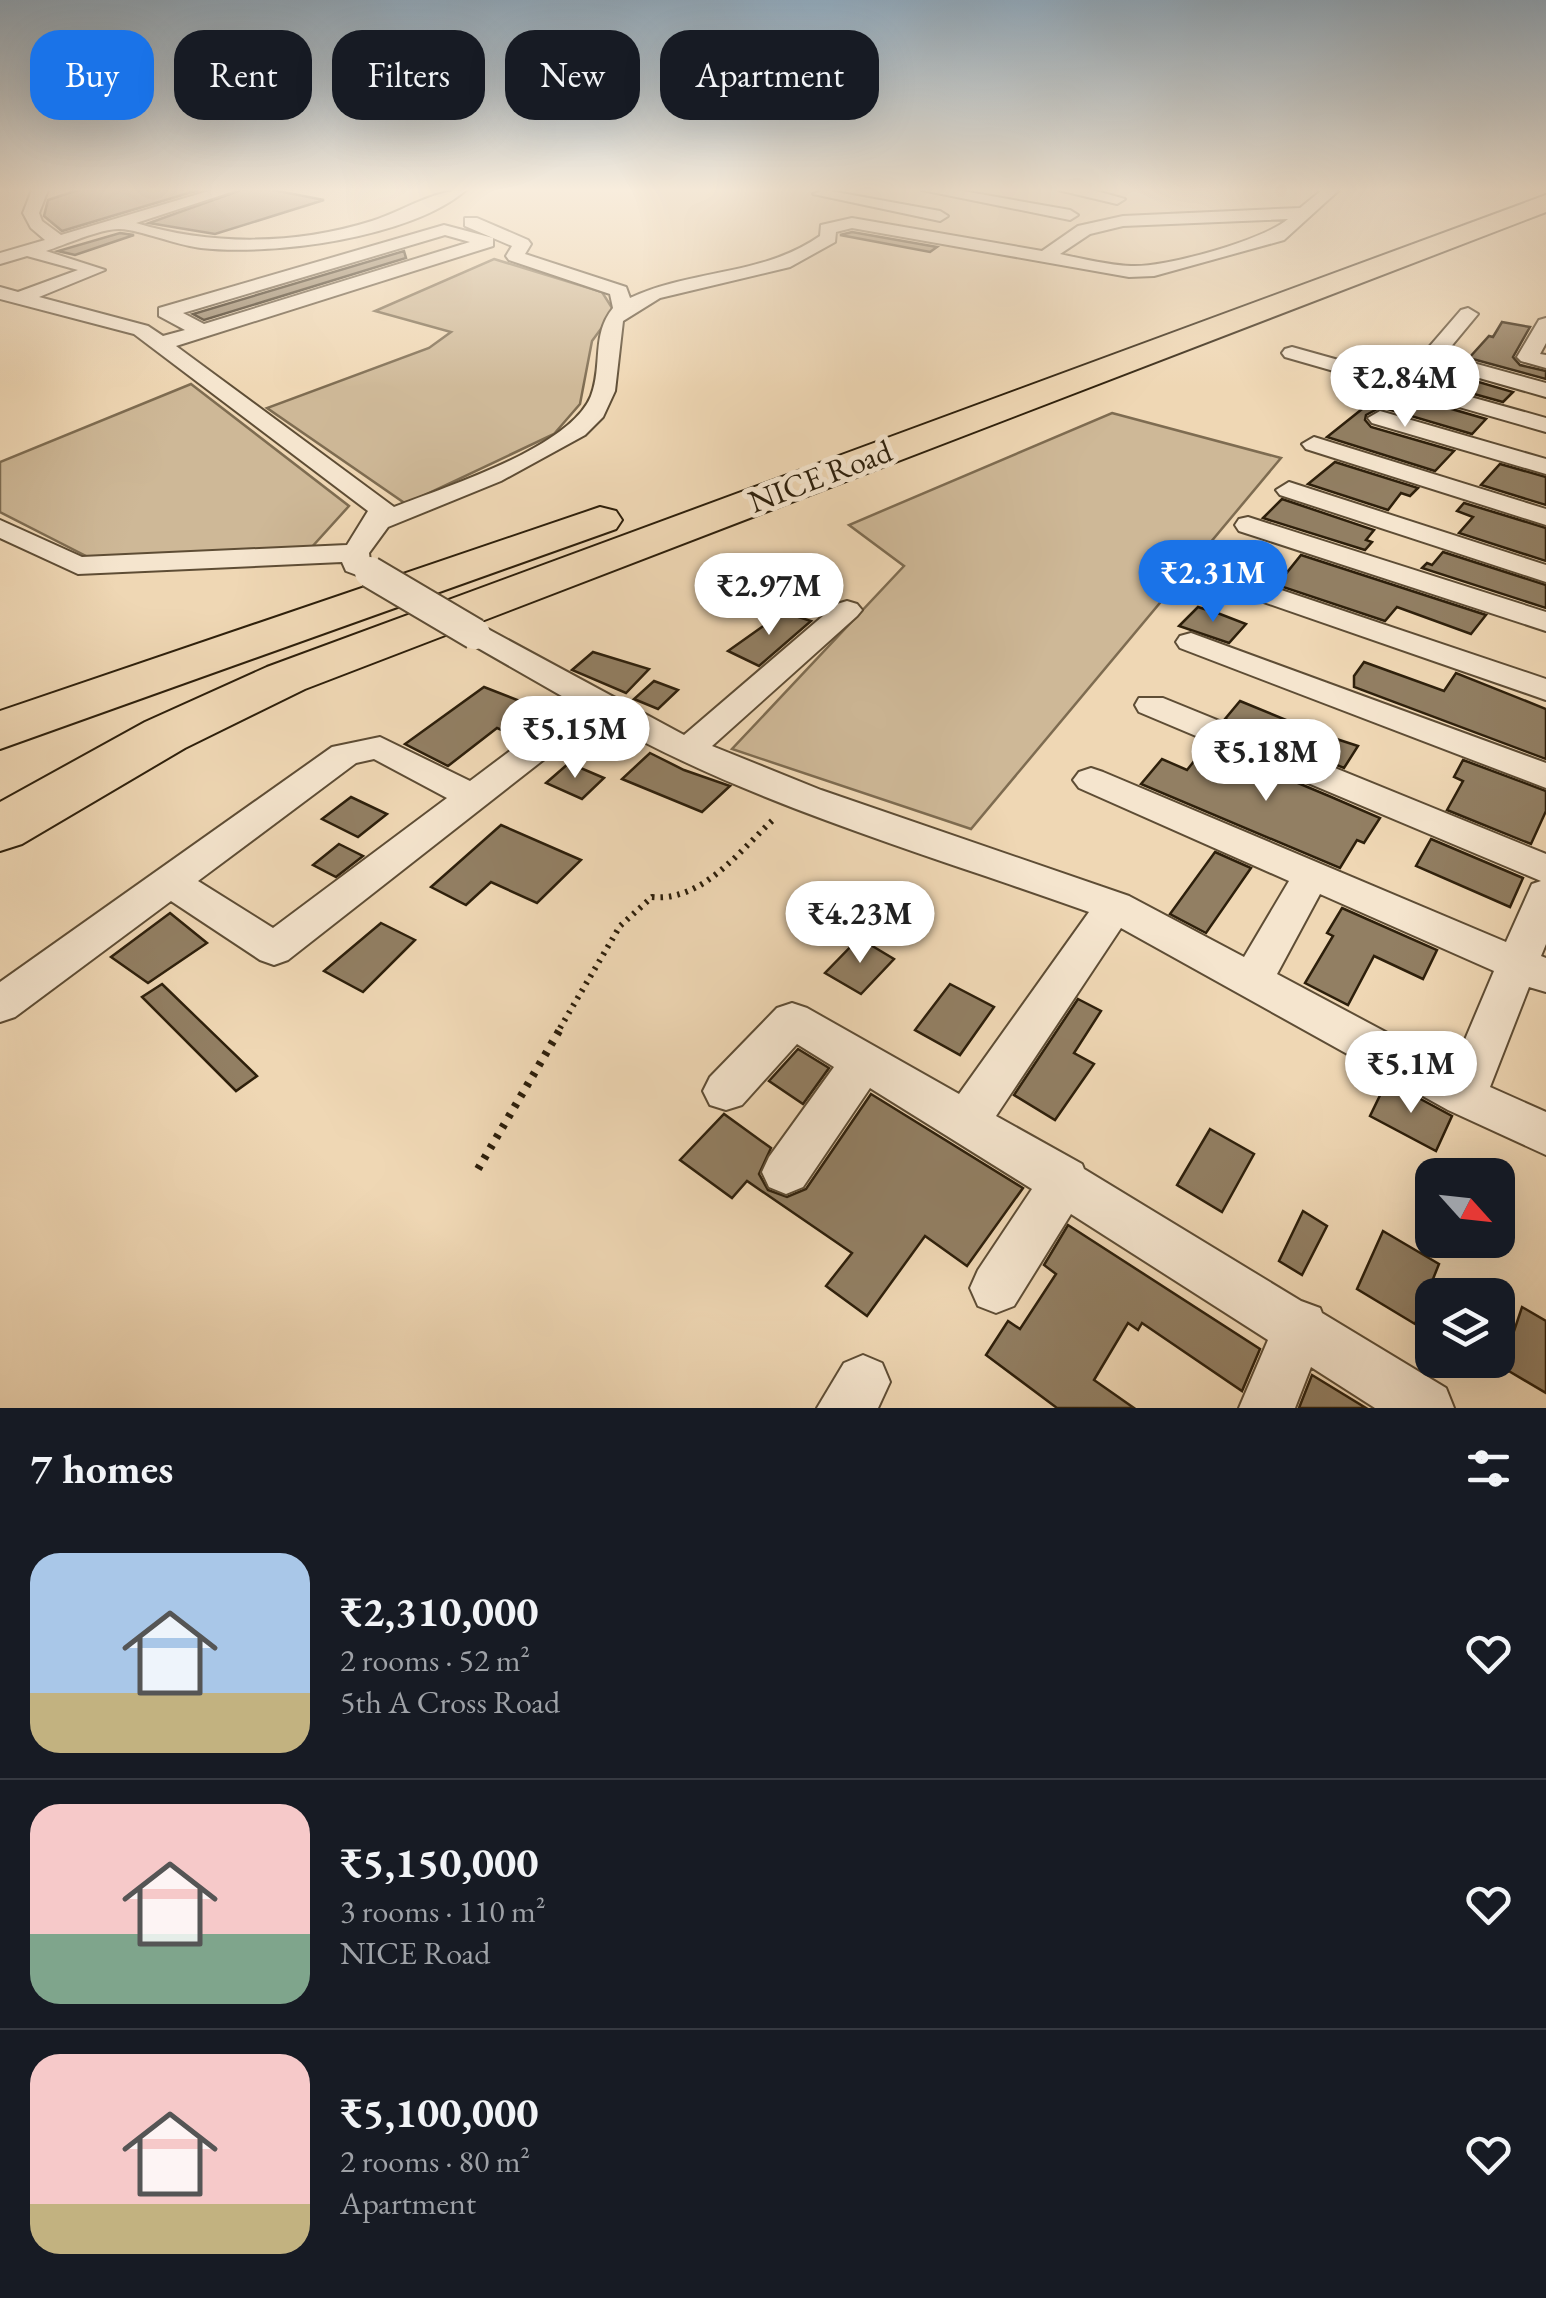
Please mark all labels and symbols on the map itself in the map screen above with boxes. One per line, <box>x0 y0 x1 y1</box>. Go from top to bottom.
pin: ₹2.84M <box>1324 345 1486 430</box>
street label: NICE Road <box>742 429 898 523</box>
pin: ₹2.31M <box>1132 540 1294 625</box>
pin: ₹2.97M <box>688 553 850 638</box>
pin: ₹5.15M <box>494 696 656 781</box>
pin: ₹5.18M <box>1185 719 1347 804</box>
pin: ₹4.23M <box>779 881 941 966</box>
pin: ₹5.1M <box>1341 1031 1481 1116</box>
north arrow <box>1415 1158 1515 1258</box>

